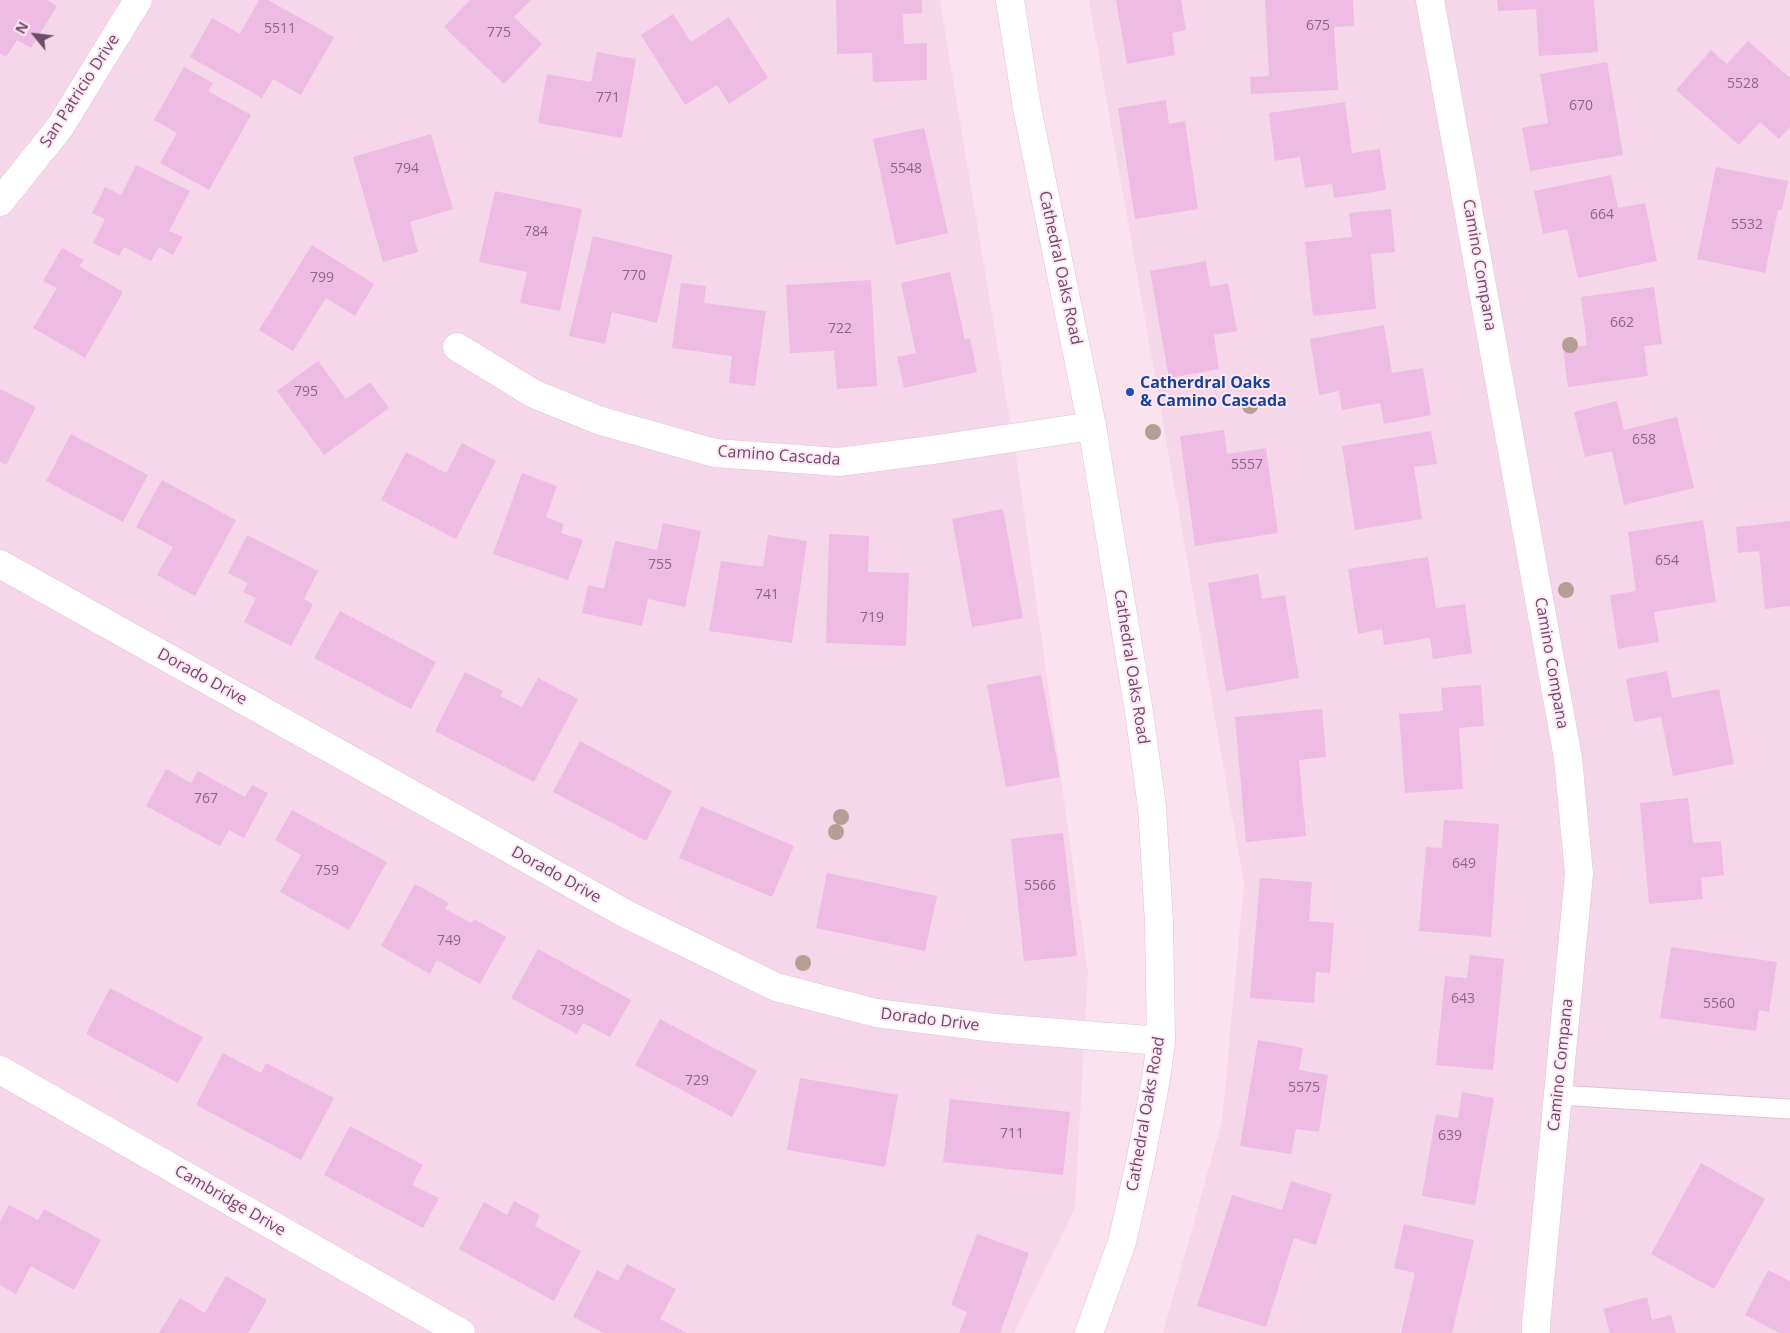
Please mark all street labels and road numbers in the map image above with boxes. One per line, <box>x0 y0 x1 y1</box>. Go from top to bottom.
street label: San Patricio Drive <box>36 31 124 151</box>
street label: Cathedral Oaks Road <box>1034 189 1086 347</box>
street label: Camino Compana <box>1458 198 1500 332</box>
street label: Camino Cascada <box>717 442 841 470</box>
street label: Cathedral Oaks Road <box>1109 588 1153 746</box>
street label: Camino Compana <box>1530 596 1572 730</box>
street label: Dorado Drive <box>154 645 250 709</box>
street label: Dorado Drive <box>508 843 604 907</box>
street label: Camino Compana <box>1544 998 1578 1132</box>
street label: Dorado Drive <box>880 1004 980 1036</box>
street label: Cathedral Oaks Road <box>1123 1035 1169 1193</box>
street label: Cambridge Drive <box>171 1161 289 1241</box>

